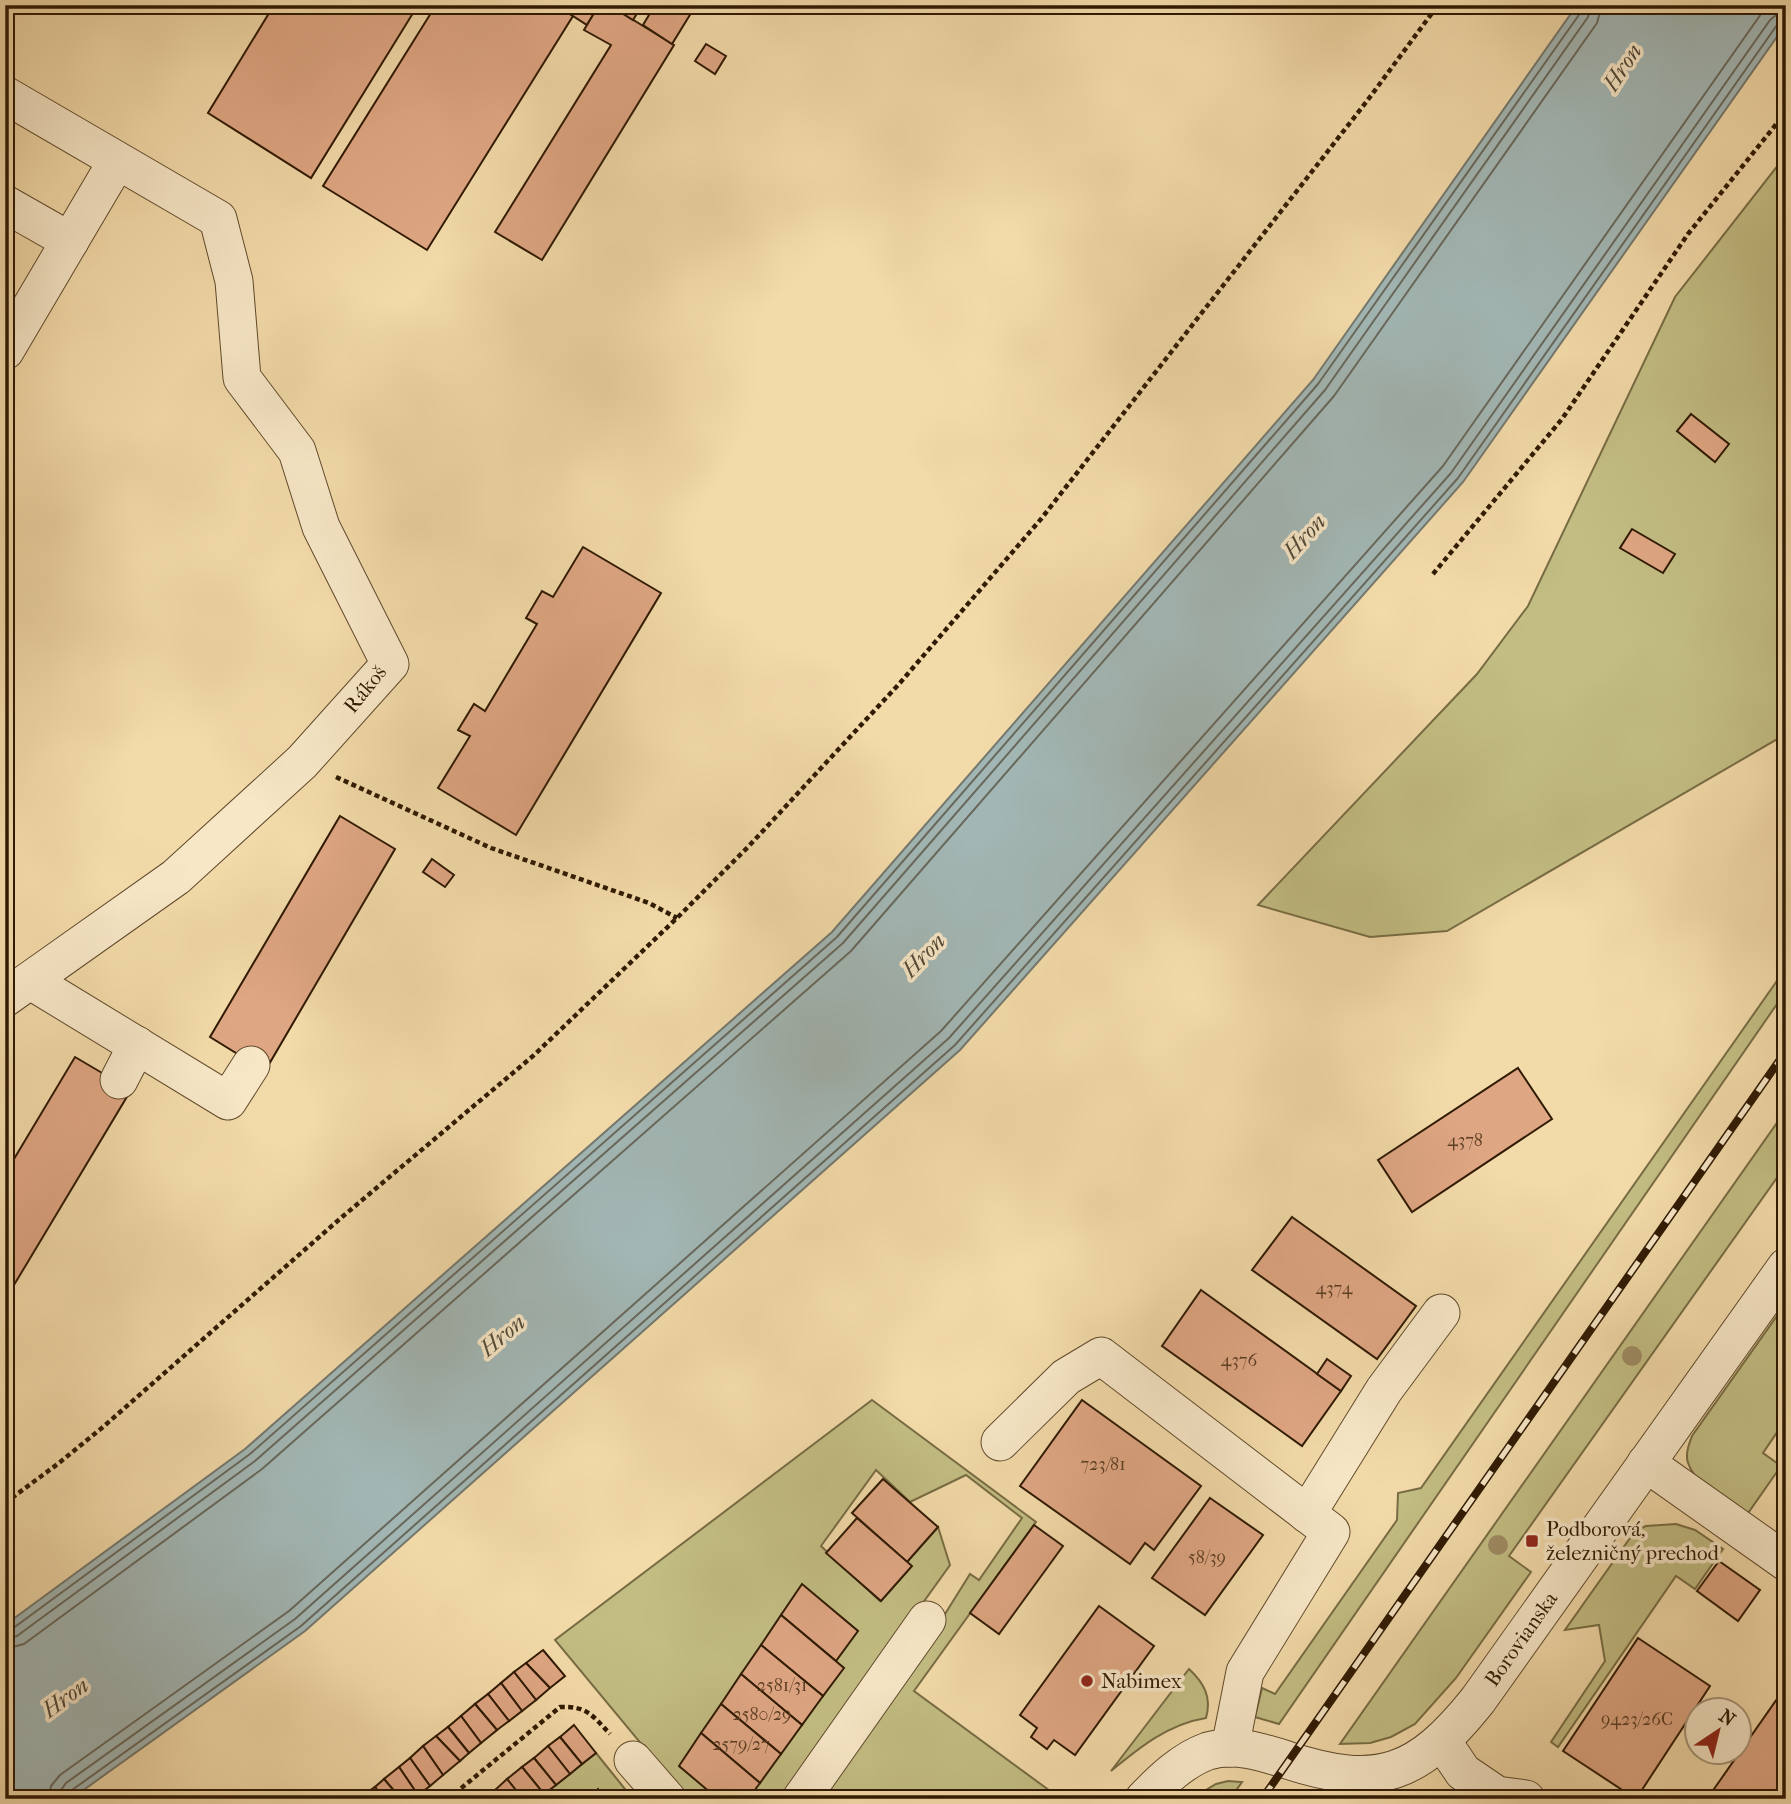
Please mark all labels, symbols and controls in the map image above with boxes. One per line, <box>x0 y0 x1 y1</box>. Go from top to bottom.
water label: Hron <box>1597 39 1648 97</box>
water label: Hron <box>1277 508 1331 565</box>
street label: Rákoš <box>339 660 392 718</box>
water label: Hron <box>895 928 951 984</box>
house number: 4378 <box>1447 1130 1483 1151</box>
house number: 4374 <box>1316 1278 1353 1299</box>
water label: Hron <box>473 1309 531 1363</box>
house number: 4376 <box>1221 1350 1257 1371</box>
house number: 723/81 <box>1080 1454 1126 1475</box>
place label: Podborová, železničný prechod <box>1546 1517 1720 1565</box>
marker: Podborová, železničný prechod <box>1524 1533 1540 1549</box>
house number: 58/39 <box>1188 1547 1226 1568</box>
street label: Borovianska <box>1480 1587 1563 1691</box>
place label: Nabimex <box>1101 1669 1182 1693</box>
water label: Hron <box>36 1672 94 1724</box>
marker: Nabimex <box>1079 1673 1095 1689</box>
house number: 2581/31 <box>757 1675 807 1696</box>
north arrow <box>1682 1696 1752 1766</box>
house number: 2580/29 <box>732 1704 792 1725</box>
text: N <box>1715 1705 1740 1731</box>
house number: 9423/26C <box>1601 1709 1673 1730</box>
house number: 2579/27 <box>712 1734 770 1755</box>

